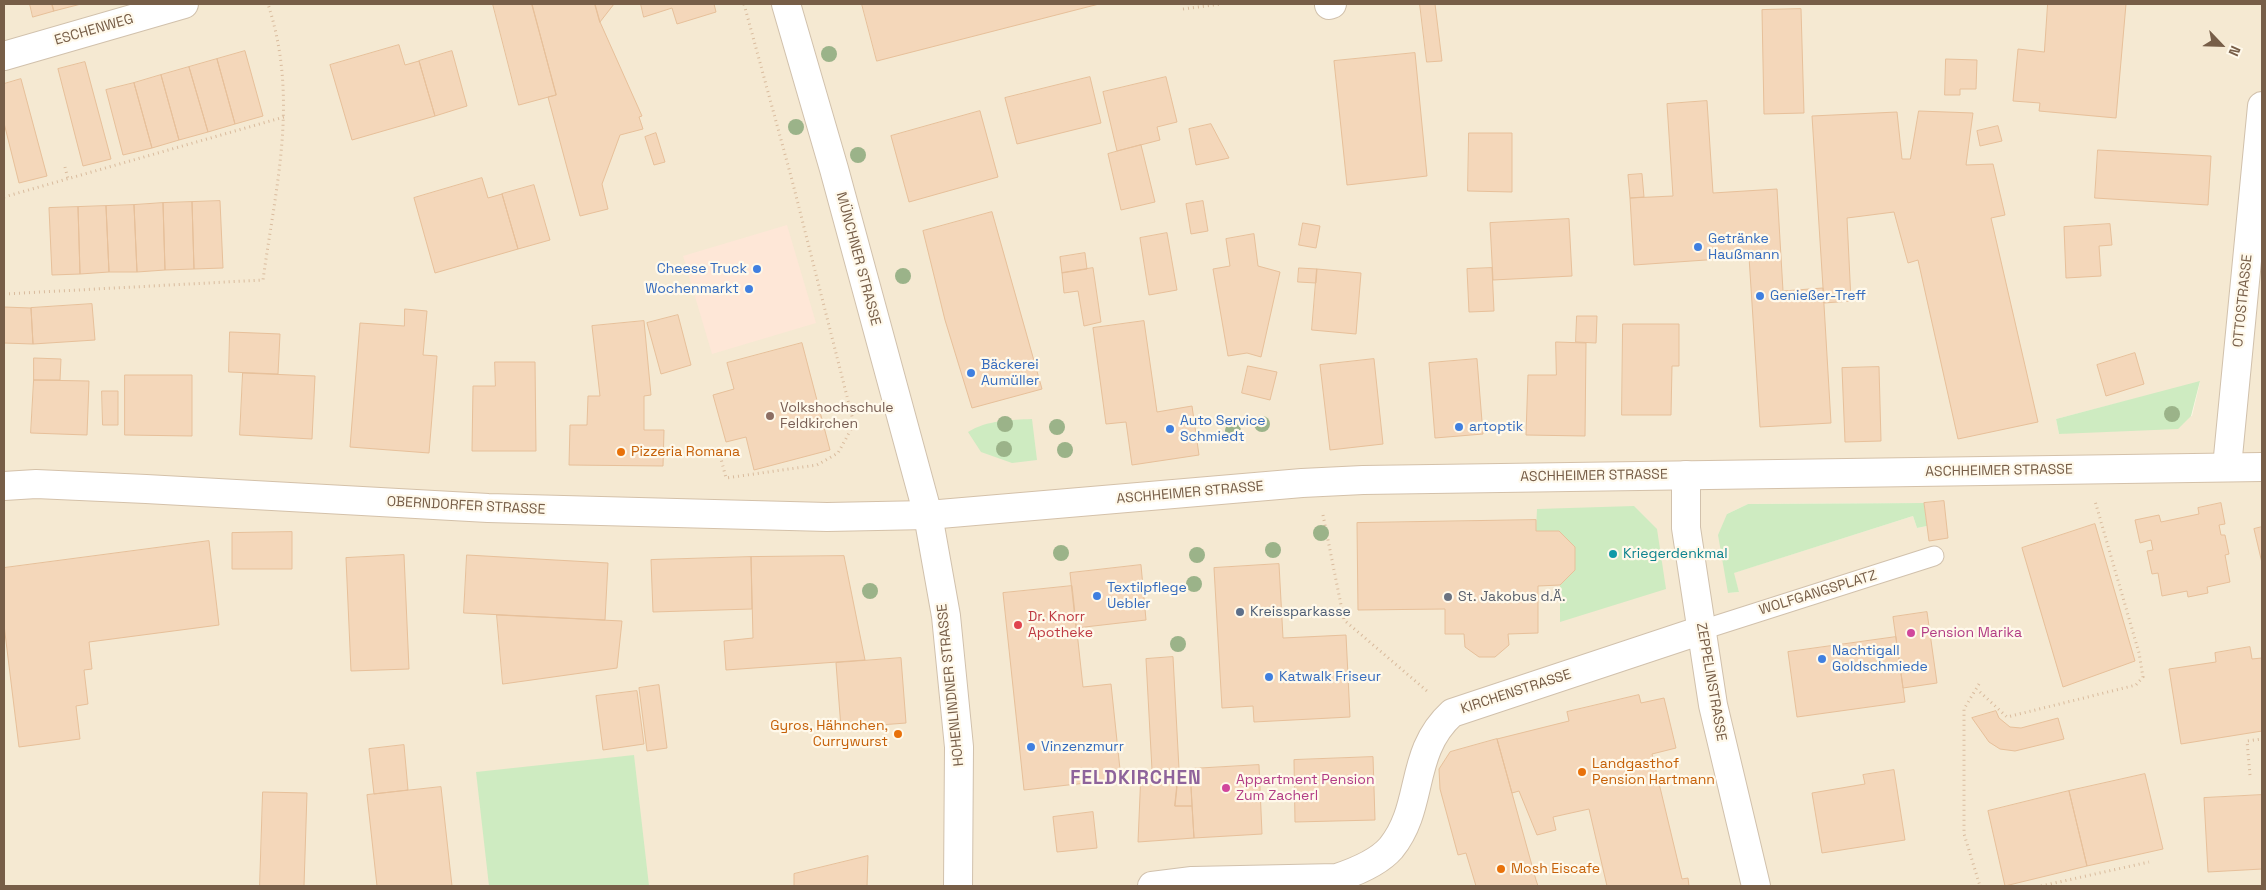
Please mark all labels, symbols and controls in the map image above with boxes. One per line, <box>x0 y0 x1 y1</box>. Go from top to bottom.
street label: ESCHENWEG <box>53 11 135 49</box>
north arrow <box>2196 20 2246 70</box>
text: N <box>2225 43 2245 59</box>
street label: MÜNCHNER STRASSE <box>832 190 884 328</box>
place label: Getränke Haußmann <box>1708 231 1780 264</box>
marker: Getränke Haußmann <box>1692 241 1704 253</box>
street label: OTTOSTRASSE <box>2230 254 2256 348</box>
place label: Cheese Truck <box>657 261 747 277</box>
marker: Cheese Truck <box>751 263 763 275</box>
place label: Wochenmarkt <box>645 281 739 297</box>
marker: Wochenmarkt <box>743 283 755 295</box>
place label: Genießer-Treff <box>1770 288 1866 304</box>
marker: Genießer-Treff <box>1754 290 1766 302</box>
place label: Bäckerei Aumüller <box>981 357 1039 390</box>
marker: Bäckerei Aumüller <box>965 367 977 379</box>
place label: Volkshochschule Feldkirchen <box>780 400 894 432</box>
marker: Volkshochschule Feldkirchen <box>764 410 776 422</box>
place label: Auto Service Schmiedt <box>1180 413 1266 446</box>
place label: artoptik <box>1469 419 1523 435</box>
marker: artoptik <box>1453 421 1465 433</box>
marker: Auto Service Schmiedt <box>1164 423 1176 435</box>
place label: Pizzeria Romana <box>631 444 740 460</box>
marker: Pizzeria Romana <box>615 446 627 458</box>
street label: ASCHHEIMER STRASSE <box>1925 461 2073 481</box>
street label: ASCHHEIMER STRASSE <box>1520 466 1668 486</box>
street label: ASCHHEIMER STRASSE <box>1116 478 1264 508</box>
street label: OBERNDORFER STRASSE <box>386 493 546 519</box>
place label: Kriegerdenkmal <box>1623 546 1728 562</box>
marker: Kriegerdenkmal <box>1607 548 1619 560</box>
street label: WOLFGANGSPLATZ <box>1757 567 1879 619</box>
place label: Textilpflege Uebler <box>1107 580 1187 612</box>
place label: St. Jakobus d.Ä. <box>1458 589 1565 605</box>
marker: Textilpflege Uebler <box>1091 590 1103 602</box>
marker: St. Jakobus d.Ä. <box>1442 591 1454 603</box>
street label: HOHENLINDNER STRASSE <box>934 603 968 767</box>
place label: Kreissparkasse <box>1250 604 1351 620</box>
marker: Kreissparkasse <box>1234 606 1246 618</box>
place label: Dr. Knorr Apotheke <box>1028 609 1093 642</box>
marker: Dr. Knorr Apotheke <box>1012 619 1024 631</box>
street label: ZEPPELINSTRASSE <box>1692 621 1730 743</box>
place label: Pension Marika <box>1921 625 2022 641</box>
marker: Pension Marika <box>1905 627 1917 639</box>
place label: Nachtigall Goldschmiede <box>1832 643 1928 676</box>
marker: Nachtigall Goldschmiede <box>1816 653 1828 665</box>
street label: KIRCHENSTRASSE <box>1459 666 1573 718</box>
place label: Katwalk Friseur <box>1279 669 1381 685</box>
marker: Katwalk Friseur <box>1263 671 1275 683</box>
place label: Gyros, Hähnchen, Currywurst <box>770 718 888 750</box>
marker: Gyros, Hähnchen, Currywurst <box>892 728 904 740</box>
place label: Vinzenzmurr <box>1041 739 1124 755</box>
marker: Vinzenzmurr <box>1025 741 1037 753</box>
place label: Landgasthof Pension Hartmann <box>1592 756 1715 789</box>
marker: Landgasthof Pension Hartmann <box>1576 766 1588 778</box>
district label: FELDKIRCHEN <box>1069 768 1203 790</box>
place label: Appartment Pension Zum Zacherl <box>1236 772 1374 804</box>
marker: Appartment Pension Zum Zacherl <box>1220 782 1232 794</box>
place label: Mosh Eiscafe <box>1511 861 1600 877</box>
marker: Mosh Eiscafe <box>1495 863 1507 875</box>

